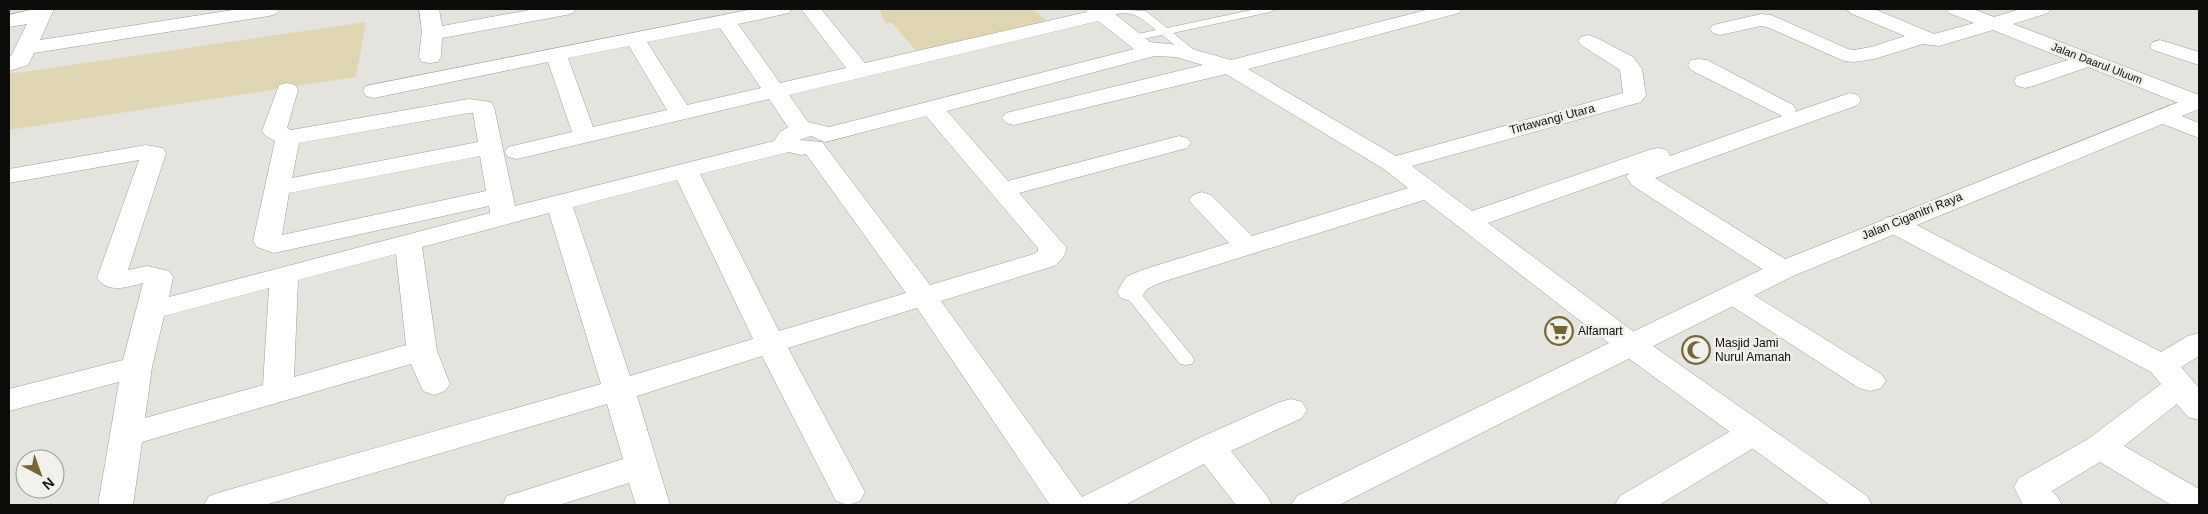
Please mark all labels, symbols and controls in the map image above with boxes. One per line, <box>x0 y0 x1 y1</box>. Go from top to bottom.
street label: Jalan Daarul Uluum <box>2050 40 2144 86</box>
street label: Tirtawangi Utara <box>1508 101 1596 137</box>
street label: Jalan Ciganitri Raya <box>1860 189 1965 243</box>
supermarket icon: Alfamart <box>1544 316 1574 346</box>
place label: Alfamart <box>1578 324 1623 338</box>
mosque icon: Masjid Jami Nurul Amanah <box>1681 335 1711 365</box>
place label: Masjid Jami Nurul Amanah <box>1715 336 1791 364</box>
north arrow <box>15 449 65 499</box>
text: N <box>39 474 58 493</box>

